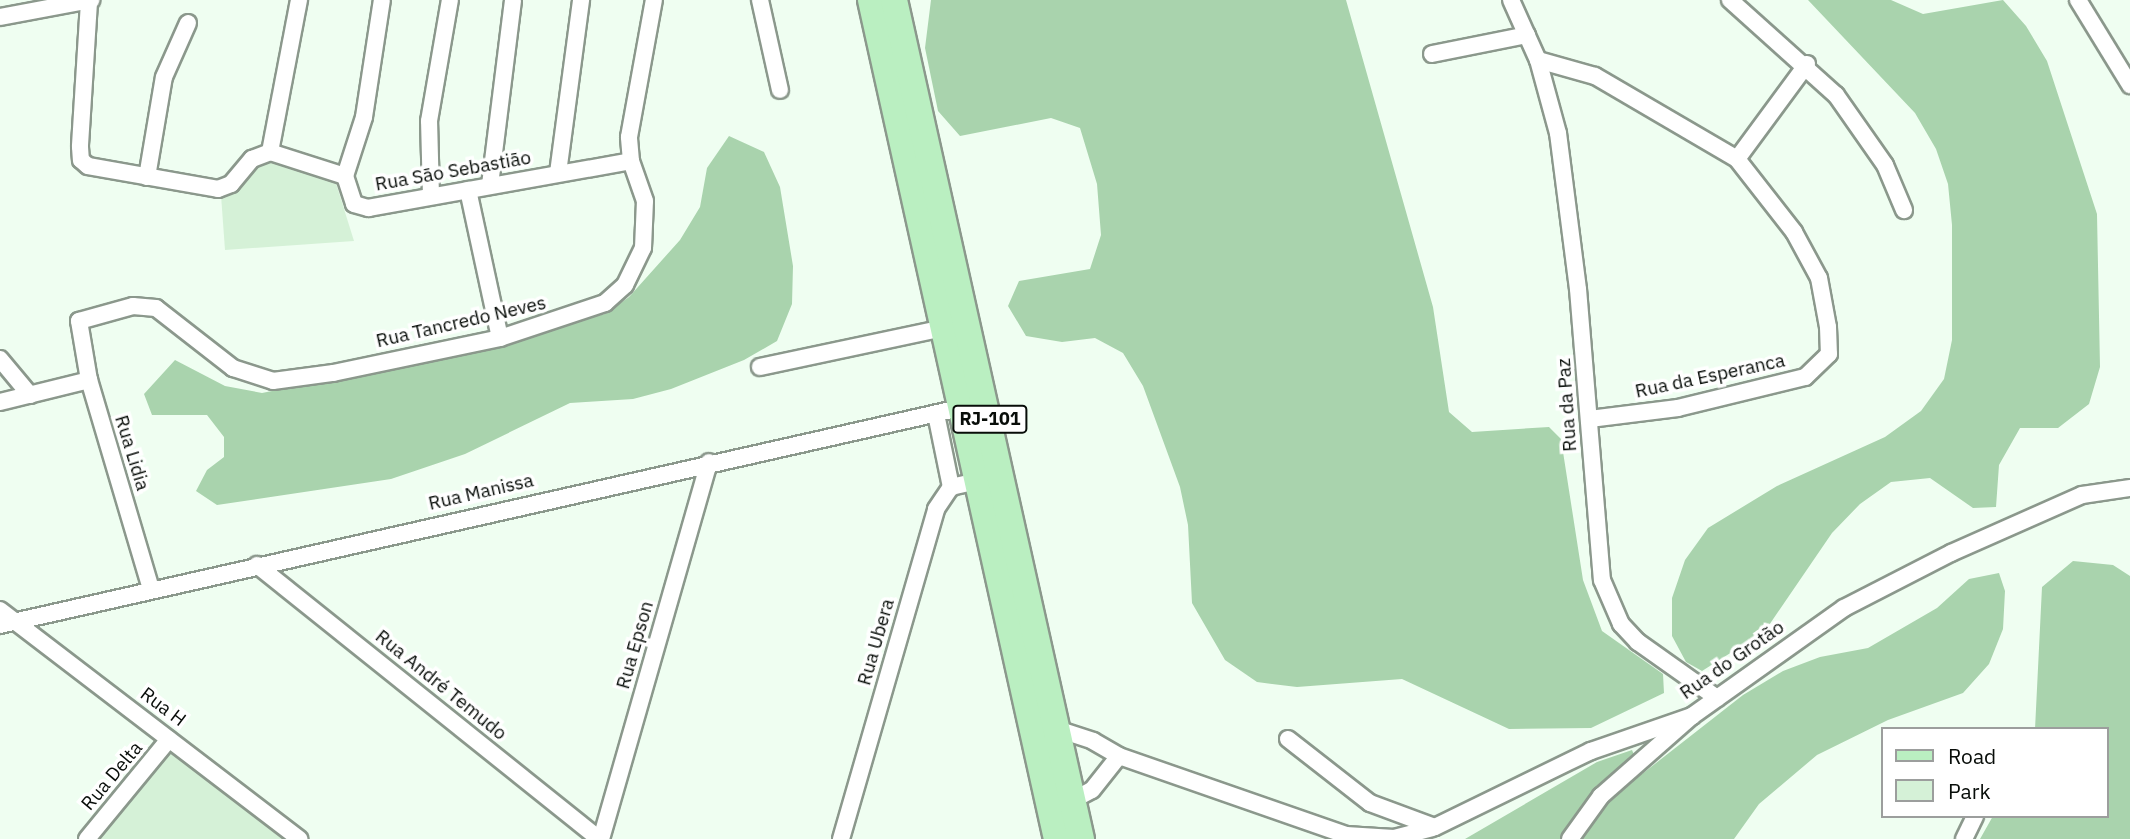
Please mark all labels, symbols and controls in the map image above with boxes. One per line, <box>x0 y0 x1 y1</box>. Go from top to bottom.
street label: Rua Sāo Sebastiāo <box>373 146 533 196</box>
street label: Rua Tancredo Neves <box>374 291 548 353</box>
street label: Rua da Esperanca <box>1633 349 1787 403</box>
street label: Rua da Paz <box>1552 358 1582 452</box>
road number: RJ-101 <box>951 404 1028 433</box>
street label: Rua Lidia <box>110 412 154 494</box>
street label: Rua Manissa <box>426 469 536 515</box>
street label: Rua Ubera <box>853 596 899 688</box>
street label: Rua Epson <box>612 598 658 692</box>
street label: Rua do Grotão <box>1676 616 1788 704</box>
street label: Rua André Temudo <box>371 625 511 745</box>
street label: Rua H <box>136 683 190 731</box>
legend <box>1882 727 2109 818</box>
street label: Rua Delta <box>77 737 147 815</box>
text: Road <box>1948 742 1996 770</box>
text: Park <box>1948 777 1991 805</box>

